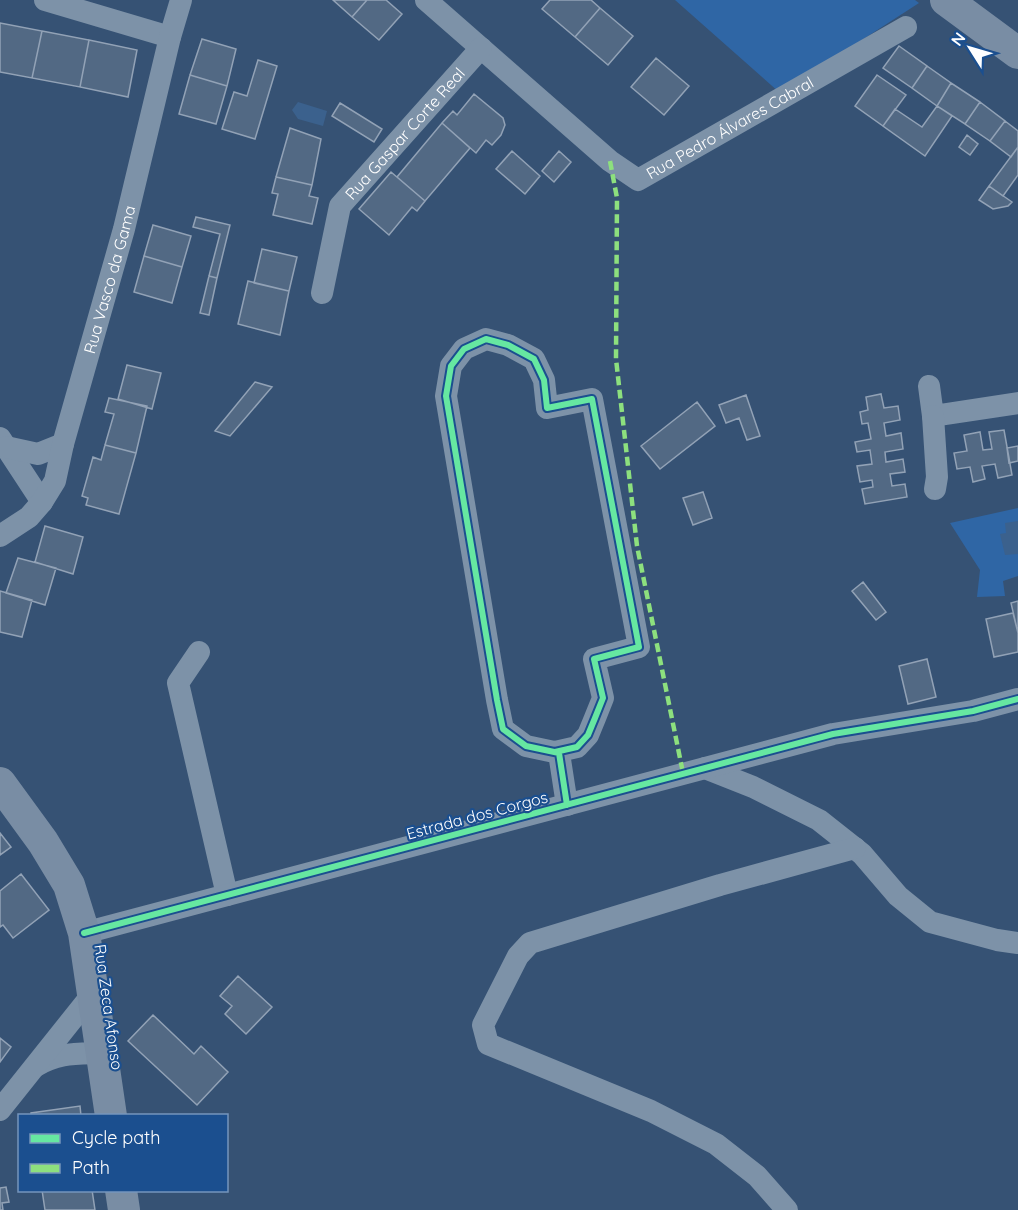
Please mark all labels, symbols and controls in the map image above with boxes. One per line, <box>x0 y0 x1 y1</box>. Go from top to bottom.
north arrow <box>940 18 1000 78</box>
text: N <box>946 28 970 50</box>
street label: Rua Gaspar Corte Real <box>340 63 469 204</box>
street label: Rua Pedro Álvares Cabral <box>643 72 817 183</box>
street label: Rua Vasco da Gama <box>79 203 139 356</box>
street label: Estrada dos Corgos <box>404 787 550 843</box>
street label: Rua Zeca Afonso <box>90 943 128 1071</box>
legend <box>18 1114 228 1192</box>
text: Cycle path <box>72 1126 160 1149</box>
text: Path <box>72 1156 110 1179</box>

